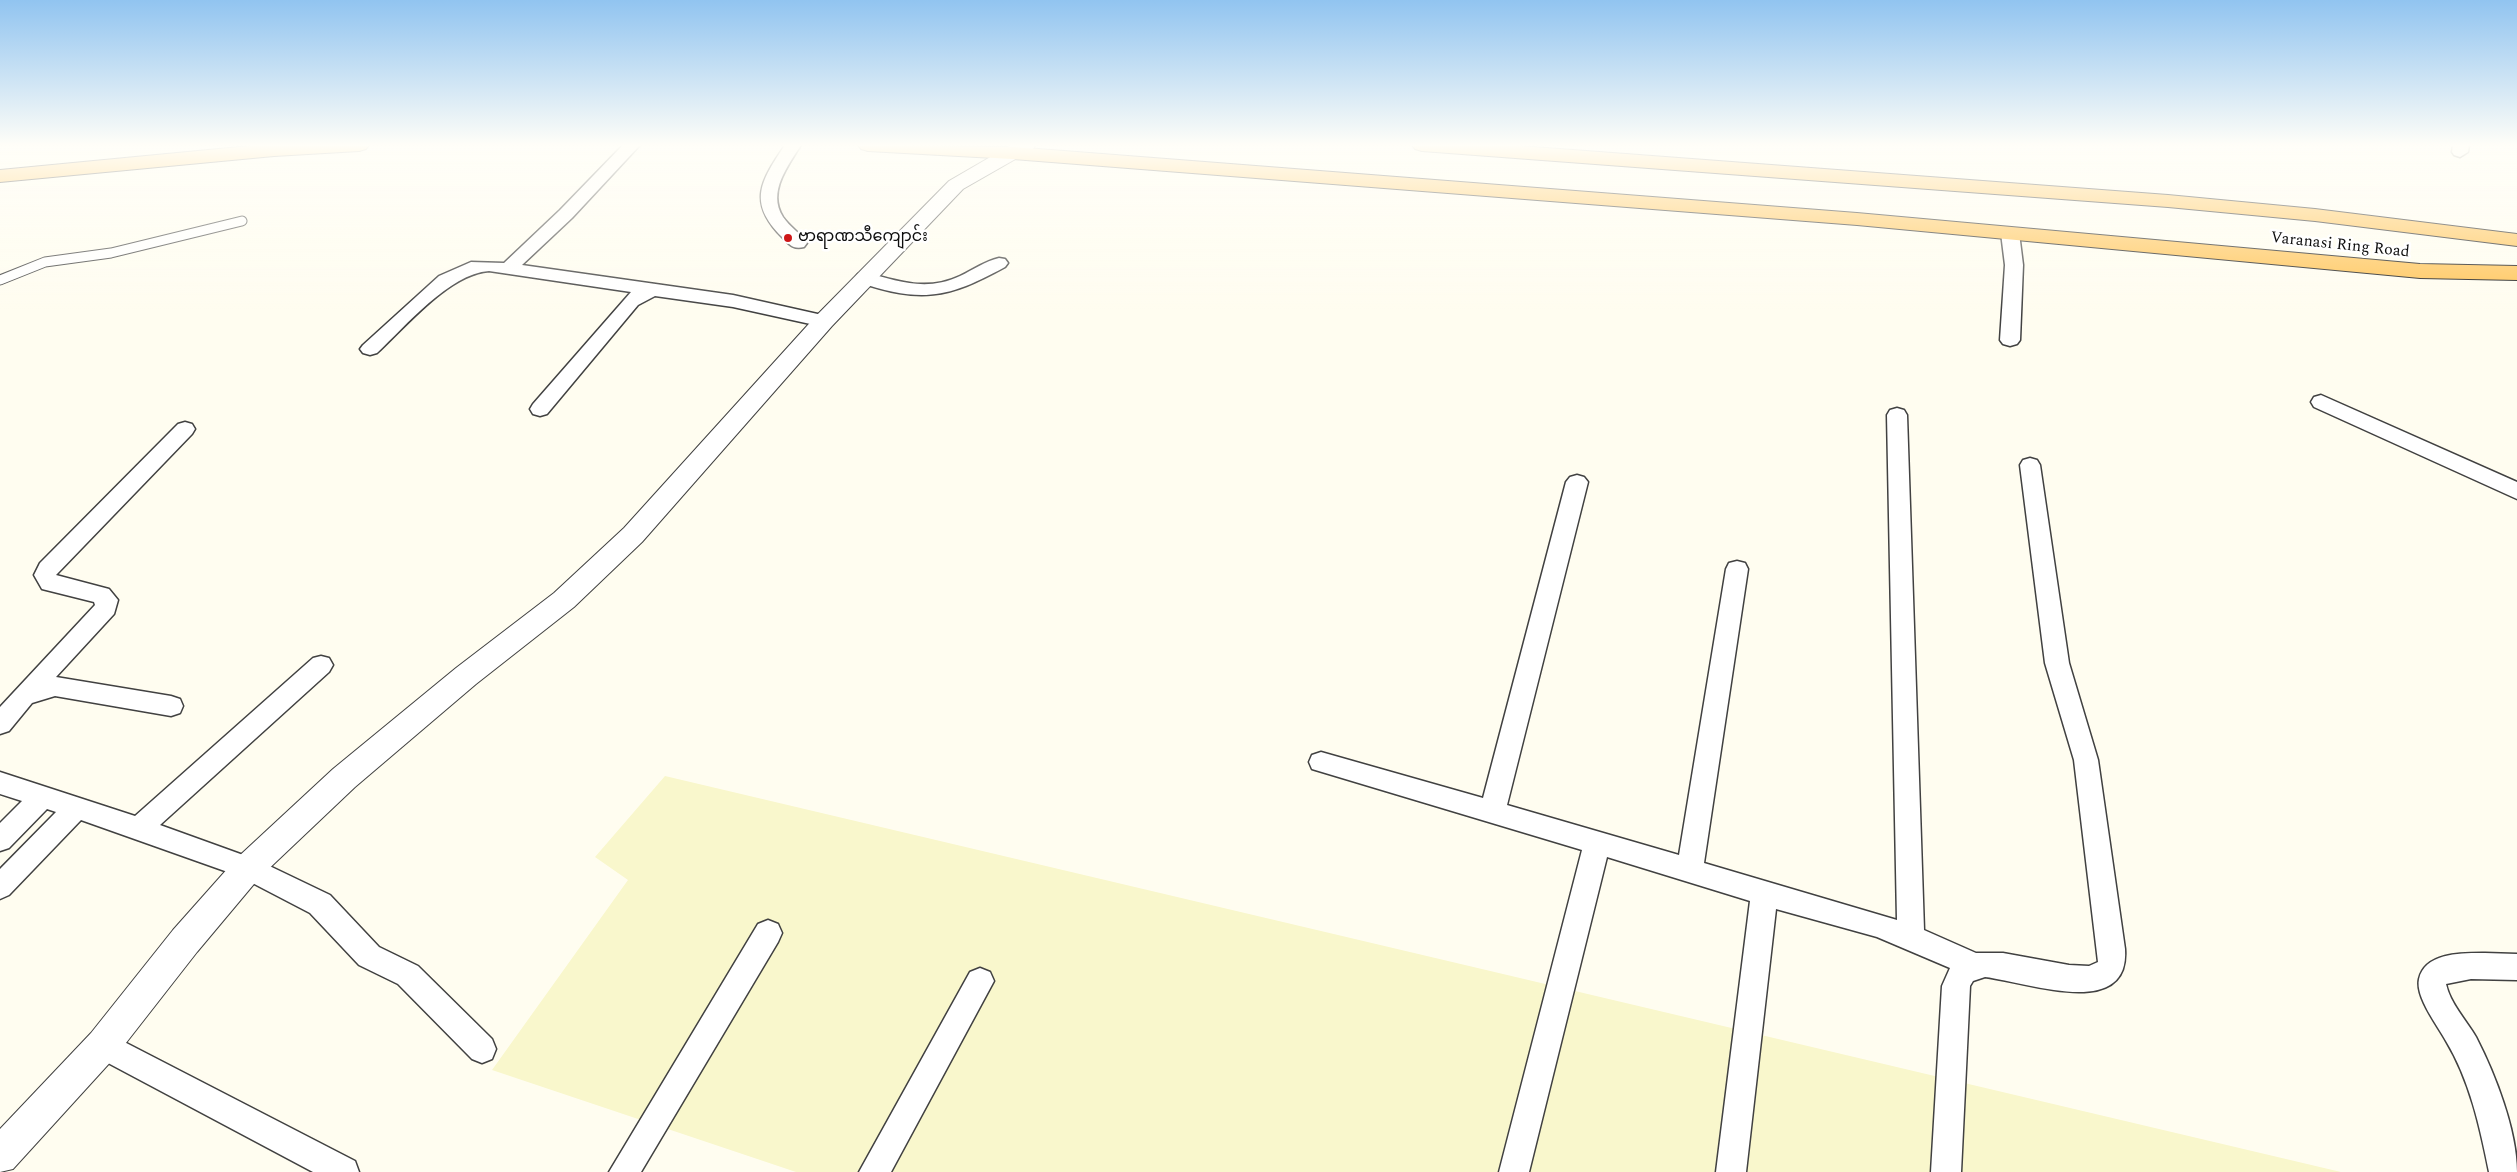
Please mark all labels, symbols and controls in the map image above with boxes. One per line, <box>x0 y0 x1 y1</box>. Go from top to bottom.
place label: ဗာရာဏသီကျောင်း <box>798 228 928 248</box>
street label: Varanasi Ring Road <box>2269 229 2411 263</box>
marker: ဗာရာဏသီကျောင်း <box>782 232 794 244</box>

